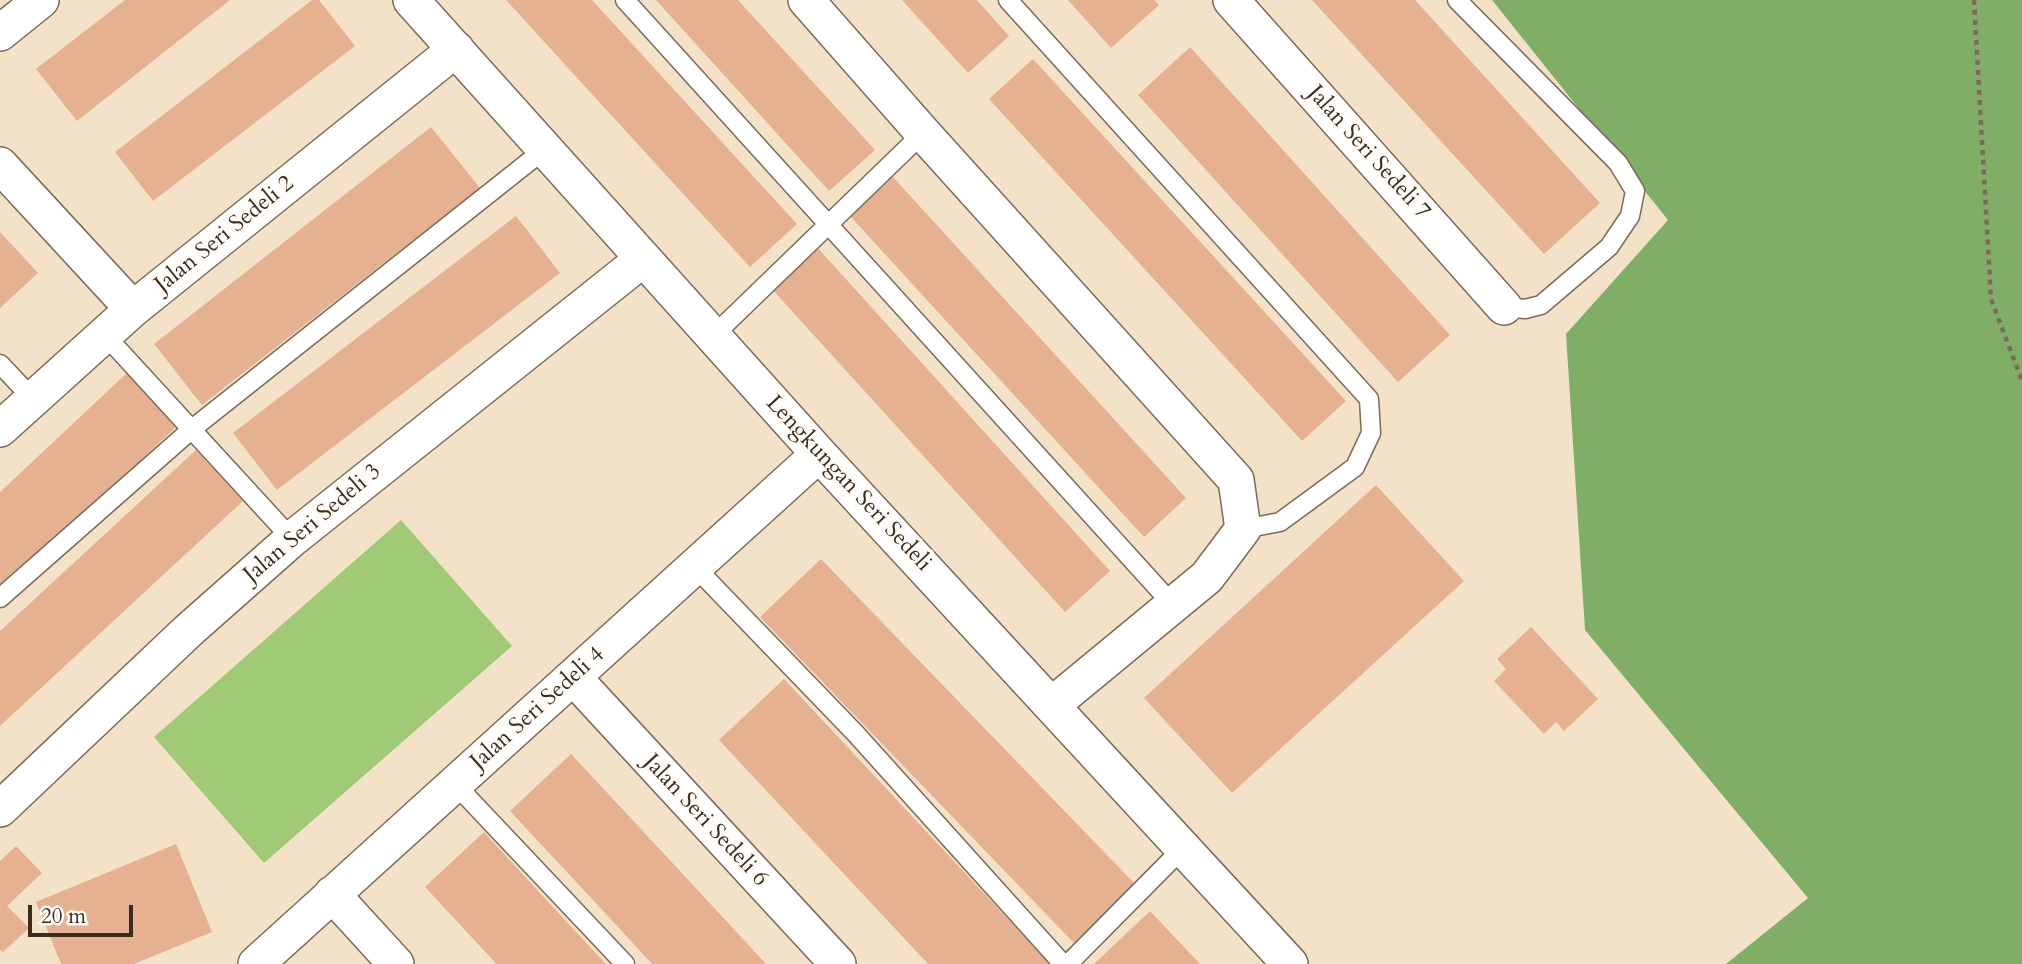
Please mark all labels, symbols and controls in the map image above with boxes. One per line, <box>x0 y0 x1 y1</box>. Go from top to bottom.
street label: Jalan Seri Sedeli 7 <box>1301 80 1435 226</box>
street label: Jalan Seri Sedeli 2 <box>150 171 300 299</box>
street label: Lengkungan Seri Sedeli <box>759 390 937 578</box>
street label: Jalan Seri Sedeli 3 <box>239 459 387 589</box>
street label: Jalan Seri Sedeli 4 <box>465 642 611 776</box>
street label: Jalan Seri Sedeli 6 <box>637 749 773 893</box>
scale bar <box>32 890 136 934</box>
text: 20 m <box>41 902 86 931</box>

